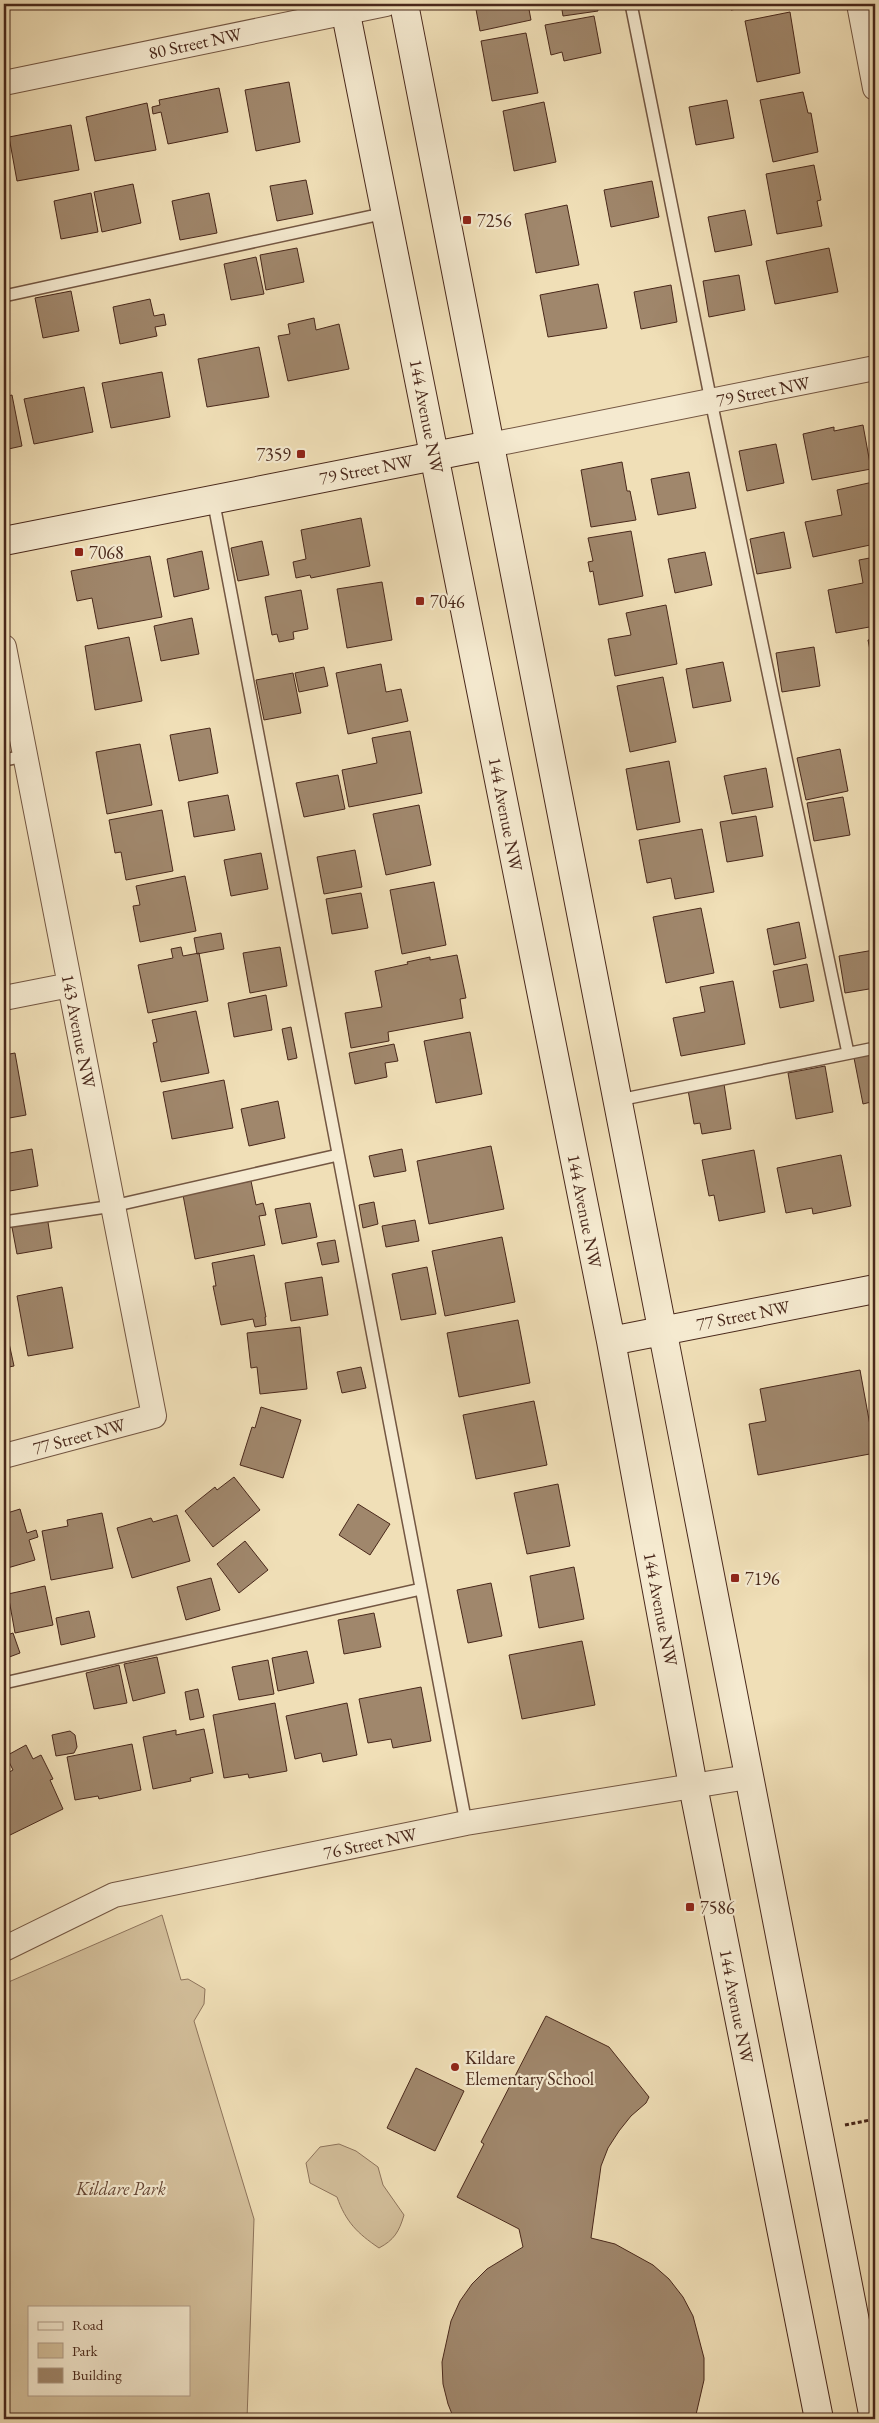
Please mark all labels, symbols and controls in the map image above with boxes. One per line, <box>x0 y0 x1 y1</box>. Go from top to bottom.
street label: 80 Street NW <box>146 22 244 64</box>
place label: 7256 <box>477 209 512 232</box>
marker: 7256 <box>461 214 473 226</box>
street label: 144 Avenue NW <box>405 357 449 475</box>
street label: 79 Street NW <box>714 371 812 411</box>
place label: 7359 <box>256 443 291 466</box>
marker: 7359 <box>295 448 307 460</box>
street label: 79 Street NW <box>317 449 415 489</box>
place label: 7068 <box>89 541 124 564</box>
marker: 7068 <box>73 546 85 558</box>
place label: 7046 <box>430 590 465 613</box>
marker: 7046 <box>414 595 426 607</box>
street label: 144 Avenue NW <box>484 755 528 873</box>
street label: 143 Avenue NW <box>57 972 101 1090</box>
street label: 144 Avenue NW <box>563 1152 607 1270</box>
street label: 77 Street NW <box>694 1295 792 1335</box>
street label: 77 Street NW <box>30 1412 128 1459</box>
street label: 144 Avenue NW <box>639 1550 683 1668</box>
place label: 7196 <box>745 1567 780 1590</box>
marker: 7196 <box>729 1572 741 1584</box>
street label: 76 Street NW <box>321 1822 419 1864</box>
place label: 7586 <box>700 1896 735 1919</box>
marker: 7586 <box>684 1901 696 1913</box>
street label: 144 Avenue NW <box>715 1947 759 2065</box>
place label: Kildare Elementary School <box>465 2046 594 2090</box>
marker: Kildare Elementary School <box>449 2061 461 2073</box>
park label: Kildare Park <box>75 2177 166 2200</box>
legend <box>28 2306 190 2396</box>
text: Road <box>72 2315 104 2334</box>
text: Park <box>72 2341 99 2360</box>
text: Building <box>72 2365 122 2384</box>

